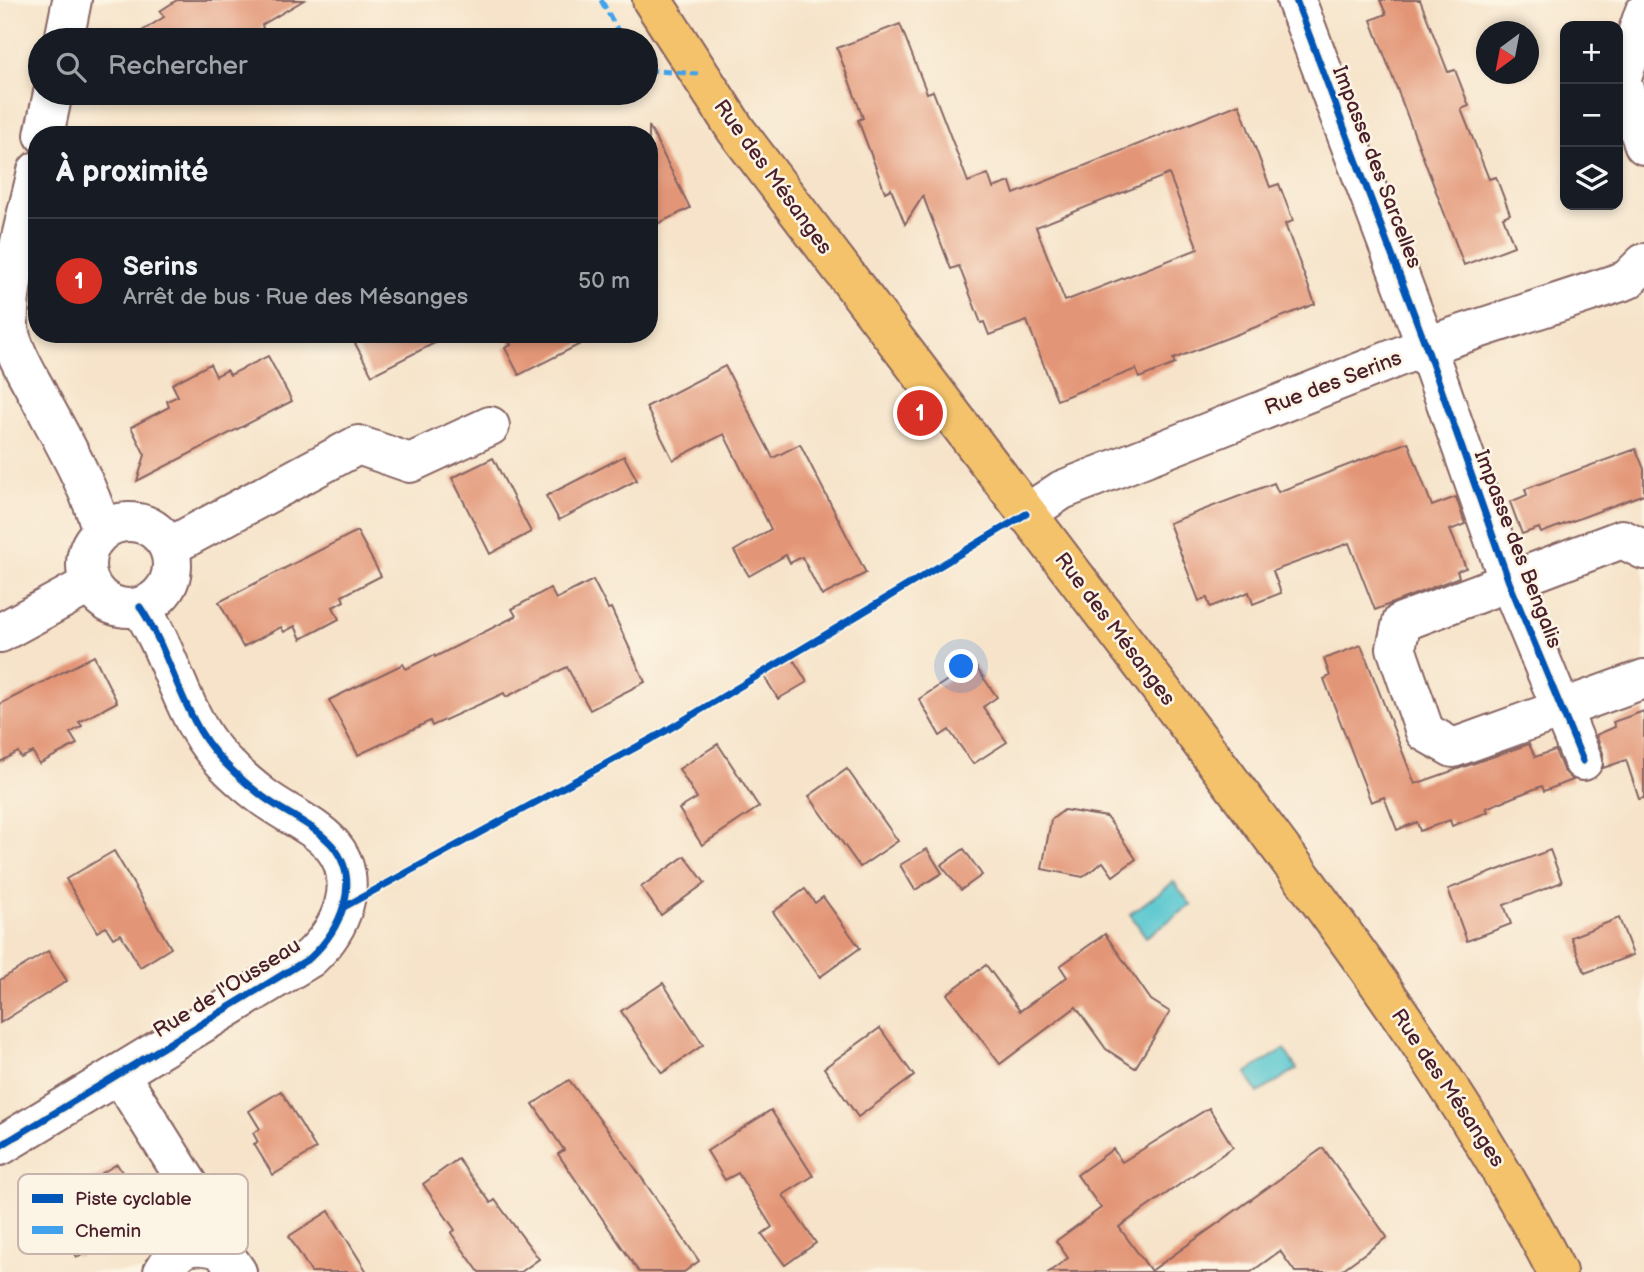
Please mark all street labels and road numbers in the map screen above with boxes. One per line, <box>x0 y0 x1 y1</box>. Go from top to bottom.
street label: Impasse des Sarcelles <box>1327 62 1427 272</box>
street label: Rue des Mésanges <box>708 95 838 259</box>
street label: Rue des Serins <box>1261 345 1405 421</box>
street label: Impasse des Bengalis <box>1469 446 1567 652</box>
street label: Rue des Mésanges <box>1049 548 1181 710</box>
street label: Rue de l'Ousseau <box>149 933 305 1043</box>
street label: Rue des Mésanges <box>1386 1004 1510 1172</box>

